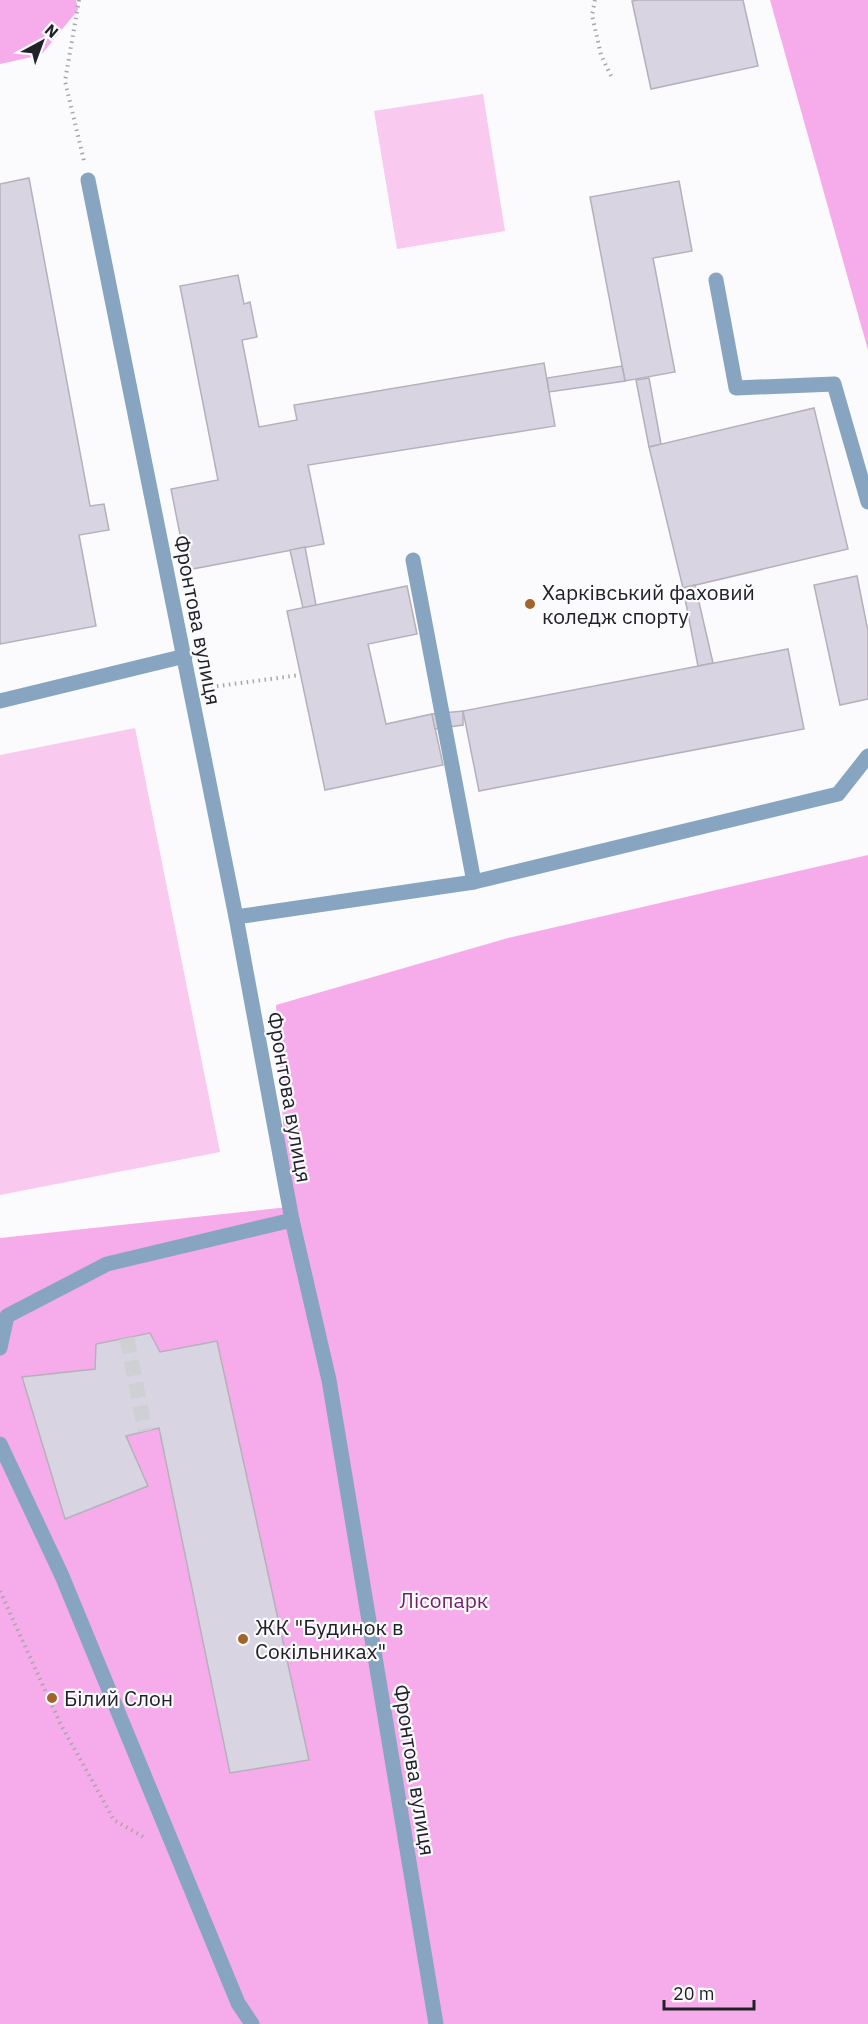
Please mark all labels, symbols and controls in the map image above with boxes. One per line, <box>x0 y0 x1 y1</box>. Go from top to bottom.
north arrow <box>12 12 72 72</box>
text: N <box>41 19 63 42</box>
street label: Фронтова вулиця <box>168 532 228 708</box>
place label: Харківський фаховий коледж спорту <box>542 578 755 630</box>
marker: Харківський фаховий коледж спорту <box>523 597 537 611</box>
street label: Фронтова вулиця <box>261 1009 319 1185</box>
park label: Лісопарк <box>400 1586 488 1614</box>
place label: ЖК "Будинок в Сокільниках" <box>255 1613 404 1665</box>
marker: ЖК "Будинок в Сокільниках" <box>236 1632 250 1646</box>
street label: Фронтова вулиця <box>388 1682 442 1858</box>
place label: Білий Слон <box>64 1684 173 1712</box>
marker: Білий Слон <box>45 1691 59 1705</box>
scale bar <box>664 1973 754 2011</box>
text: 20 m <box>673 1982 715 2005</box>

